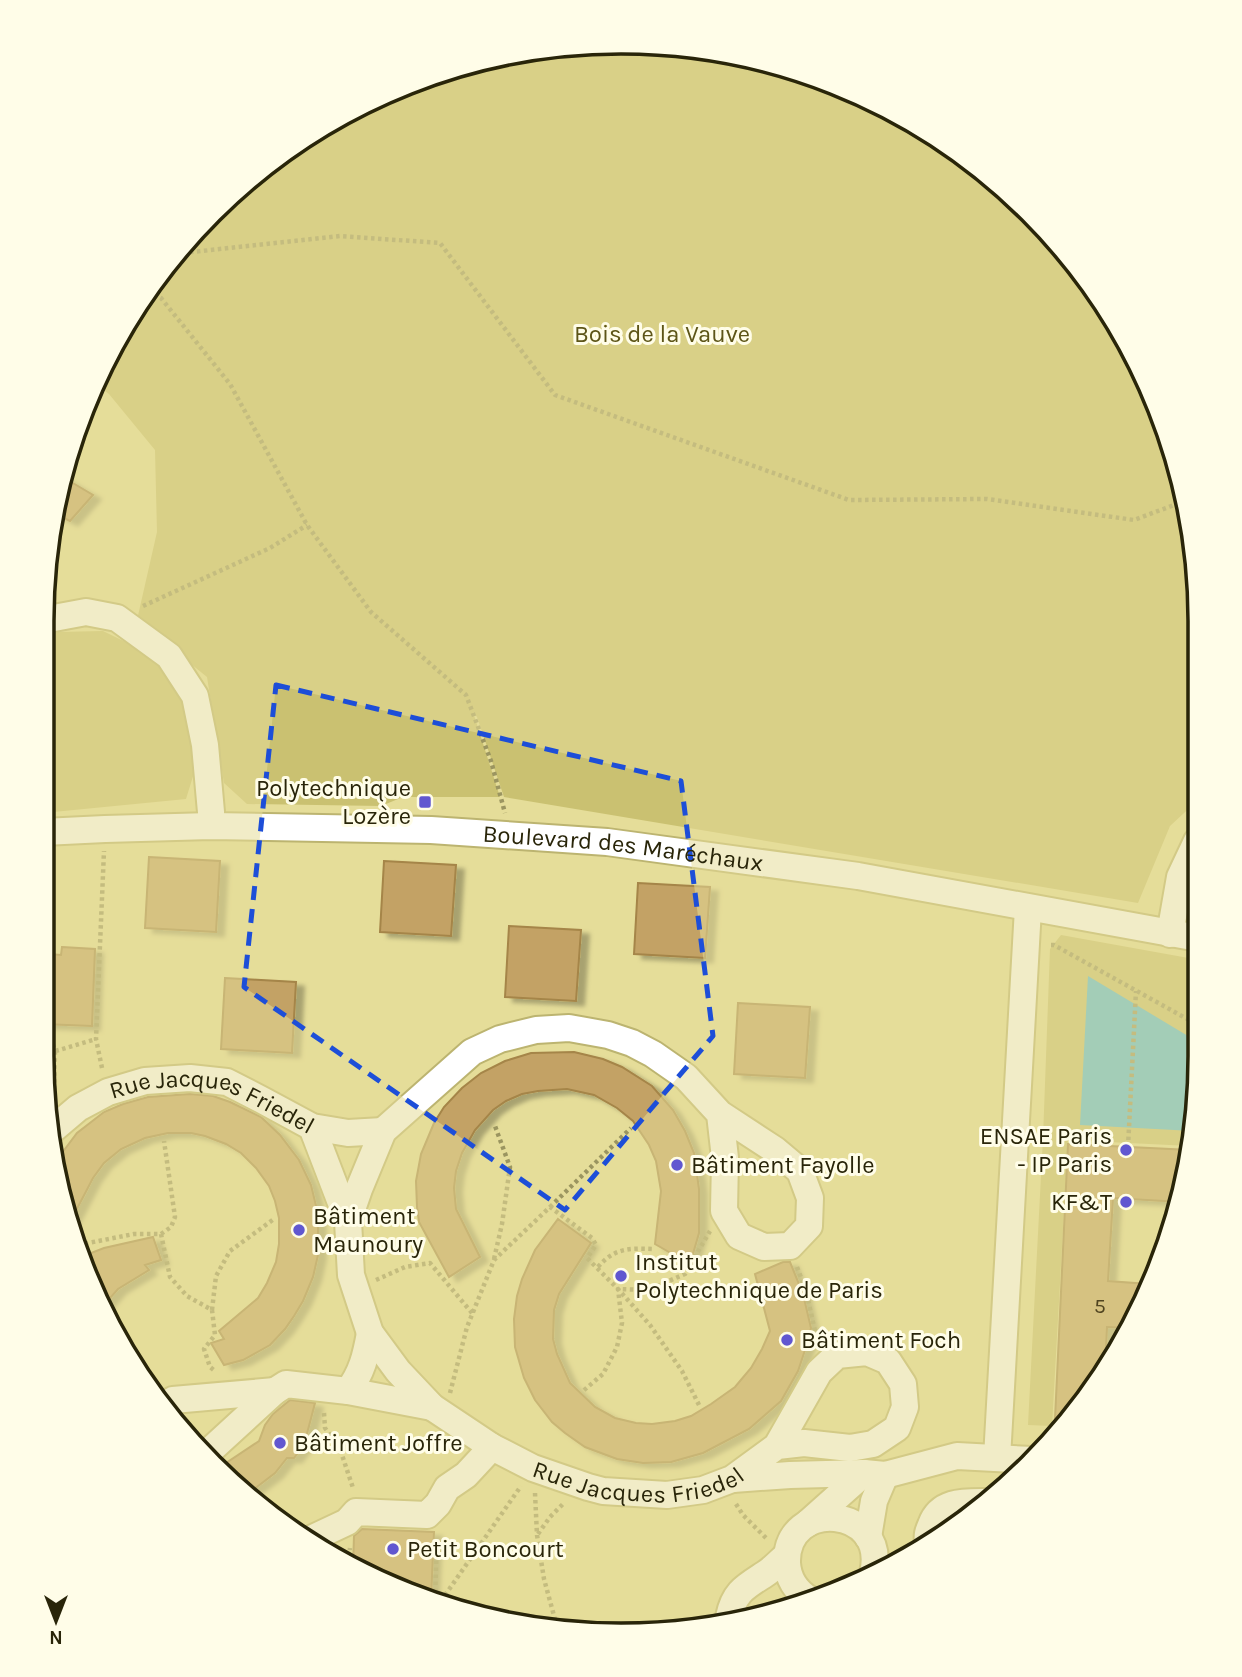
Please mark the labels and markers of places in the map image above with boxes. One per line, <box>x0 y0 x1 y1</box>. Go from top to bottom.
place label: Polytechnique Lozère <box>256 774 411 830</box>
marker: Polytechnique Lozère <box>417 794 433 810</box>
place label: ENSAE Paris - IP Paris <box>980 1122 1112 1178</box>
marker: ENSAE Paris - IP Paris <box>1118 1142 1134 1158</box>
place label: Bâtiment Fayolle <box>691 1151 875 1179</box>
marker: Bâtiment Fayolle <box>669 1157 685 1173</box>
place label: KF&T <box>1051 1188 1112 1216</box>
marker: KF&T <box>1118 1194 1134 1210</box>
place label: Bâtiment Maunoury <box>313 1202 423 1258</box>
marker: Bâtiment Maunoury <box>291 1222 307 1238</box>
place label: Institut Polytechnique de Paris <box>635 1248 883 1304</box>
marker: Institut Polytechnique de Paris <box>613 1268 629 1284</box>
place label: Bâtiment Foch <box>801 1326 961 1354</box>
marker: Bâtiment Foch <box>779 1332 795 1348</box>
place label: Bâtiment Joffre <box>294 1429 463 1457</box>
marker: Bâtiment Joffre <box>272 1435 288 1451</box>
place label: Petit Boncourt <box>407 1535 564 1563</box>
marker: Petit Boncourt <box>385 1541 401 1557</box>

